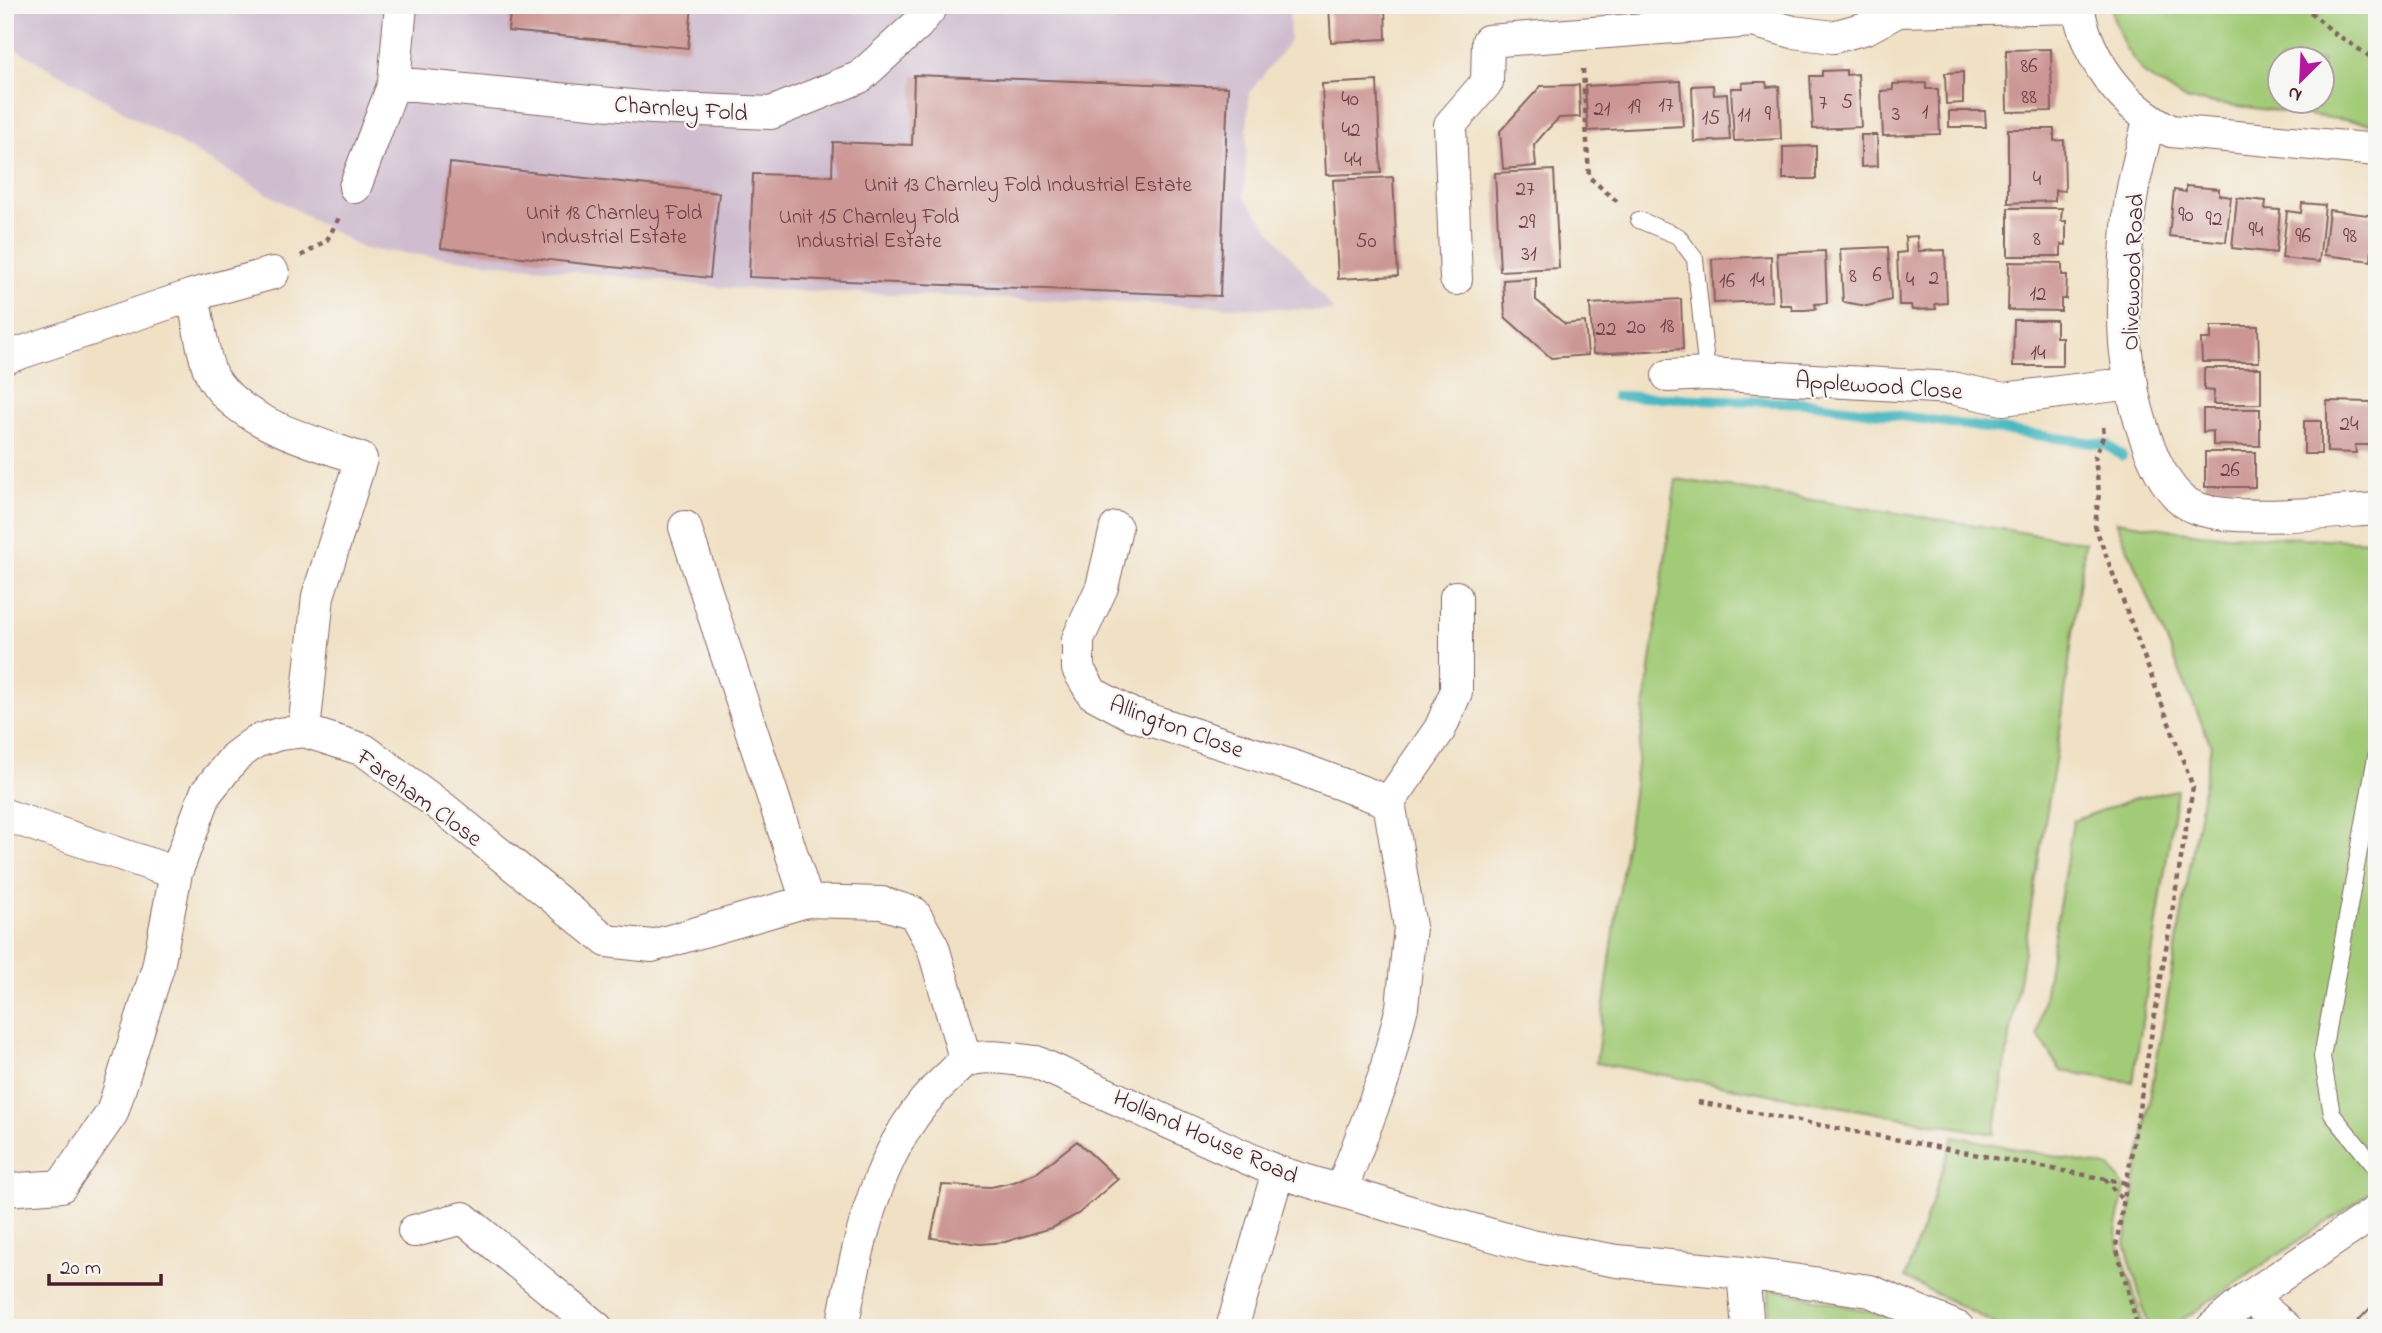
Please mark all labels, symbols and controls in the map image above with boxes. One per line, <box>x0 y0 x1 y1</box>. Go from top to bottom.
north arrow <box>2266 46 2336 116</box>
house number: 86 <box>2020 52 2038 82</box>
text: N <box>2284 78 2306 108</box>
house number: 88 <box>2021 83 2037 113</box>
house number: 40 <box>1341 85 1359 115</box>
street label: Charnley Fold <box>613 88 749 134</box>
house number: 5 <box>1841 88 1853 118</box>
house number: 7 <box>1819 89 1828 119</box>
house number: 17 <box>1658 91 1674 121</box>
house number: 19 <box>1628 93 1641 123</box>
house number: 21 <box>1593 95 1611 125</box>
house number: 1 <box>1922 98 1929 128</box>
house number: 9 <box>1765 100 1772 130</box>
house number: 3 <box>1892 100 1900 130</box>
house number: 11 <box>1737 101 1751 131</box>
house number: 15 <box>1702 104 1720 134</box>
house number: 42 <box>1341 116 1361 146</box>
house number: 44 <box>1344 146 1362 176</box>
house number: 4 <box>2033 165 2042 195</box>
house number: Unit 13 Charnley Fold Industrial Estate <box>864 171 1193 203</box>
house number: 27 <box>1515 175 1535 205</box>
street label: Olivewood Road <box>2114 193 2155 351</box>
house number: Unit 18 Charnley Fold Industrial Estate <box>526 199 702 253</box>
house number: 90 <box>2178 201 2194 231</box>
house number: Unit 15 Charnley Fold Industrial Estate <box>779 203 959 257</box>
house number: 92 <box>2206 205 2222 235</box>
house number: 29 <box>1519 208 1536 238</box>
house number: 94 <box>2249 216 2264 246</box>
house number: 96 <box>2295 222 2311 252</box>
house number: 98 <box>2343 222 2357 252</box>
house number: 8 <box>2033 225 2041 255</box>
house number: 50 <box>1355 227 1377 257</box>
house number: 31 <box>1521 240 1537 270</box>
house number: 6 <box>1872 261 1882 291</box>
house number: 8 <box>1849 262 1857 292</box>
house number: 2 <box>1929 264 1939 294</box>
house number: 14 <box>1749 266 1765 296</box>
house number: 4 <box>1906 266 1915 296</box>
house number: 16 <box>1719 267 1735 297</box>
house number: 12 <box>2029 280 2047 310</box>
house number: 18 <box>1660 312 1674 342</box>
house number: 20 <box>1626 313 1646 343</box>
house number: 22 <box>1596 315 1616 345</box>
house number: 14 <box>2030 339 2046 369</box>
street label: Applewood Close <box>1794 364 1964 411</box>
house number: 24 <box>2339 410 2359 440</box>
house number: 26 <box>2220 456 2240 486</box>
street label: Allington Close <box>1104 688 1249 769</box>
street label: Fareham Close <box>347 741 489 857</box>
street label: Holland House Road <box>1107 1082 1304 1195</box>
scale bar <box>49 1242 161 1286</box>
text: 20 m <box>60 1254 101 1284</box>

